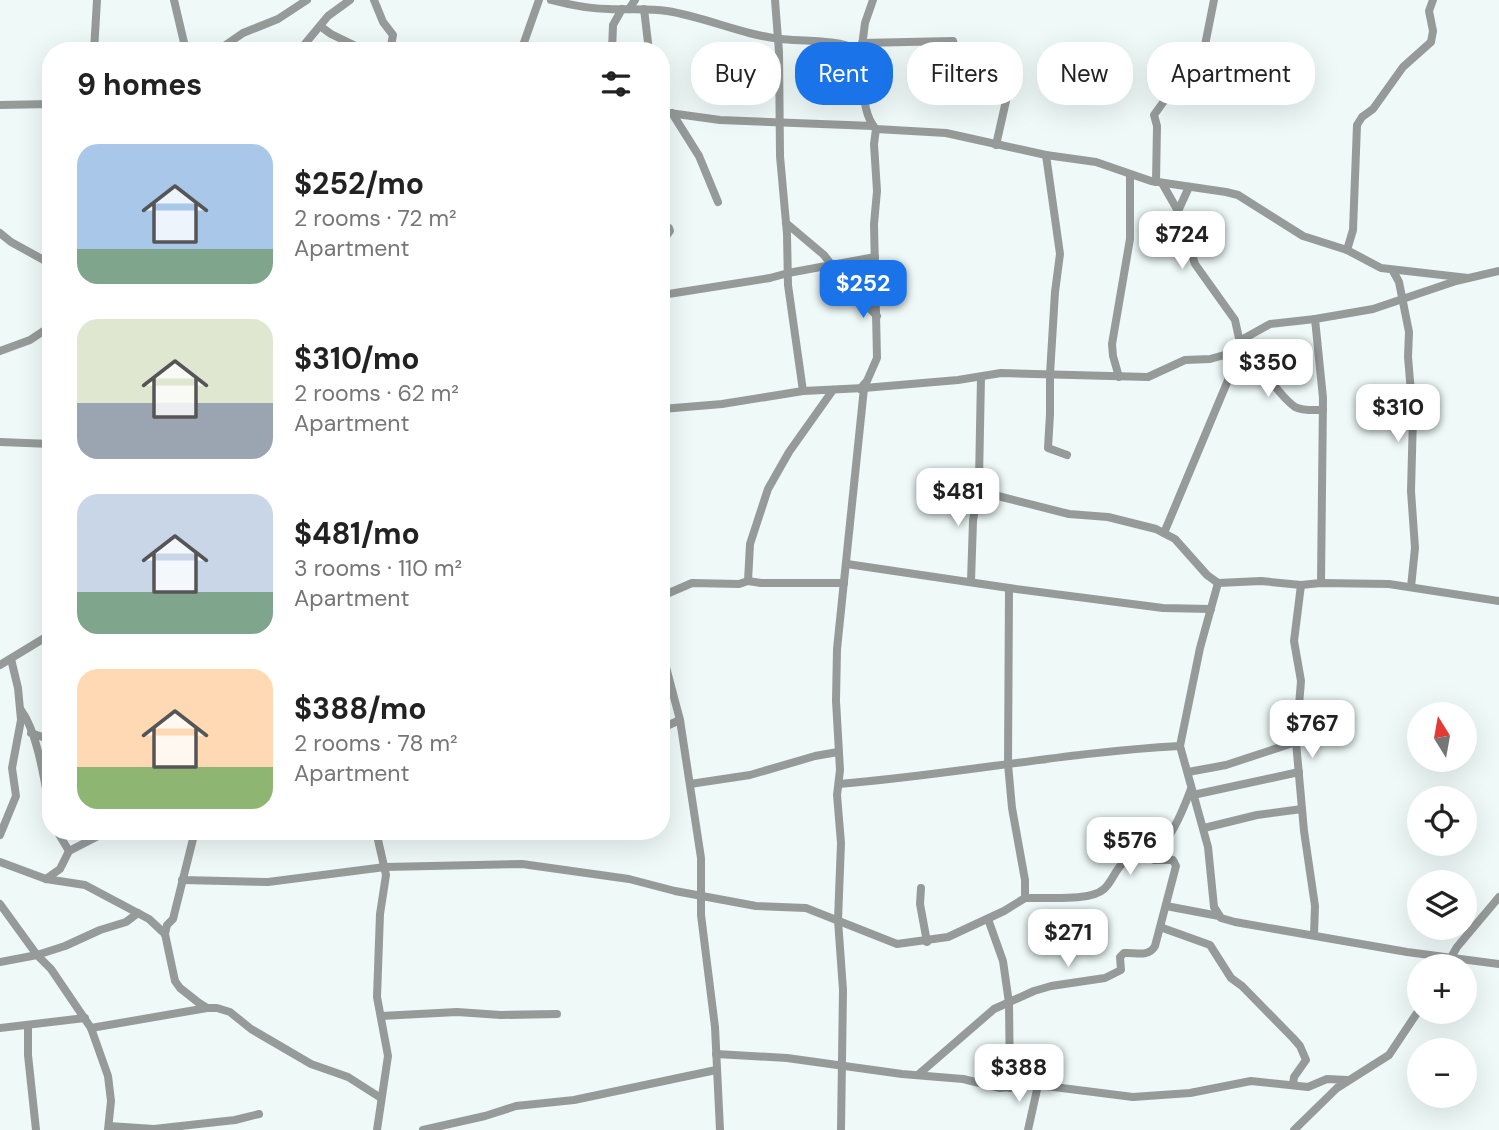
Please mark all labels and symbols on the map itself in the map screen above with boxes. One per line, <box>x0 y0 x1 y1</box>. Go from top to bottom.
pin: $724 <box>1141 212 1223 271</box>
pin: $252 <box>822 260 904 320</box>
pin: $350 <box>1227 340 1309 399</box>
pin: $310 <box>1357 384 1439 444</box>
pin: $481 <box>917 468 999 528</box>
pin: $767 <box>1271 700 1353 760</box>
north arrow <box>1407 702 1477 772</box>
pin: $576 <box>1089 818 1171 877</box>
pin: $271 <box>1027 909 1109 969</box>
pin: $388 <box>978 1044 1060 1104</box>

